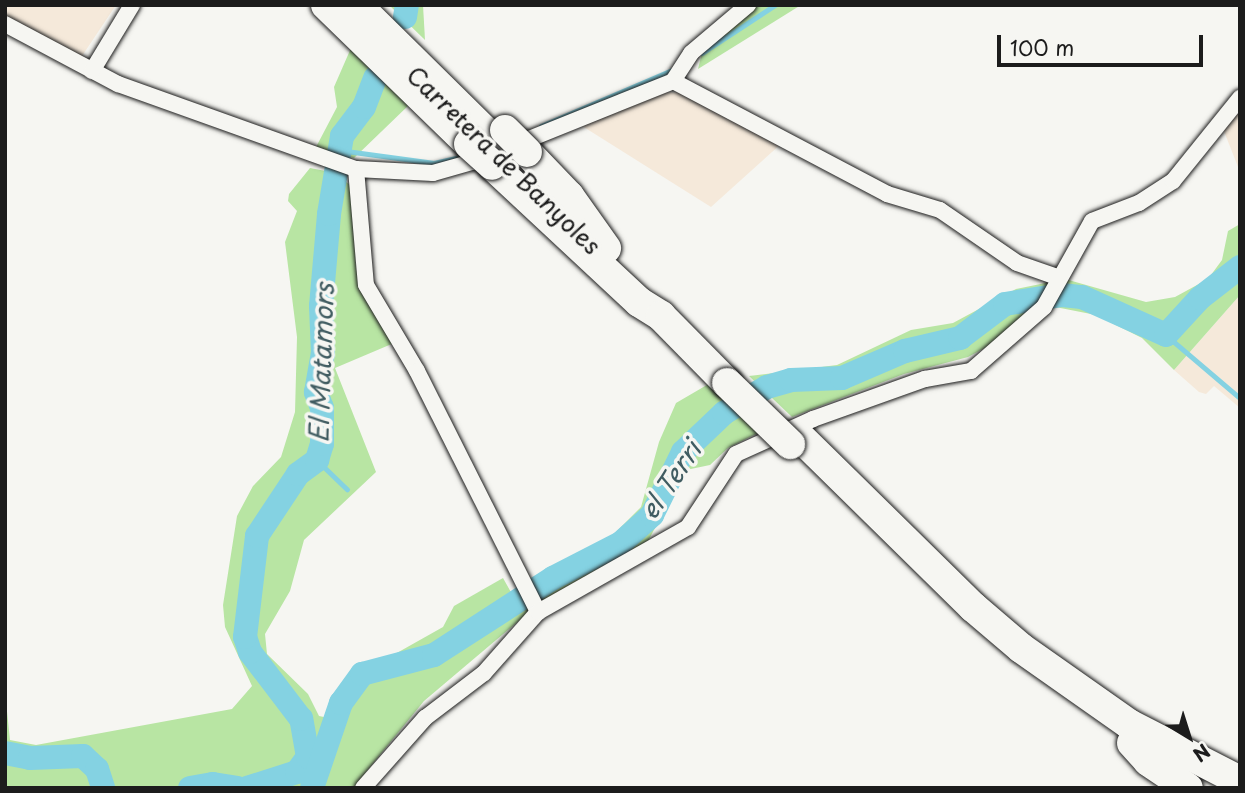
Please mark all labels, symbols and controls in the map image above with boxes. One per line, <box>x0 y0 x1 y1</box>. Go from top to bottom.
scale bar <box>1000 21 1206 65</box>
text: 100 m <box>1010 31 1074 63</box>
street label: Carretera de Banyoles <box>400 59 608 261</box>
water label: El Matamors <box>303 282 339 444</box>
water label: el Terri <box>632 435 708 525</box>
north arrow <box>1154 702 1224 772</box>
text: N <box>1187 738 1216 769</box>

